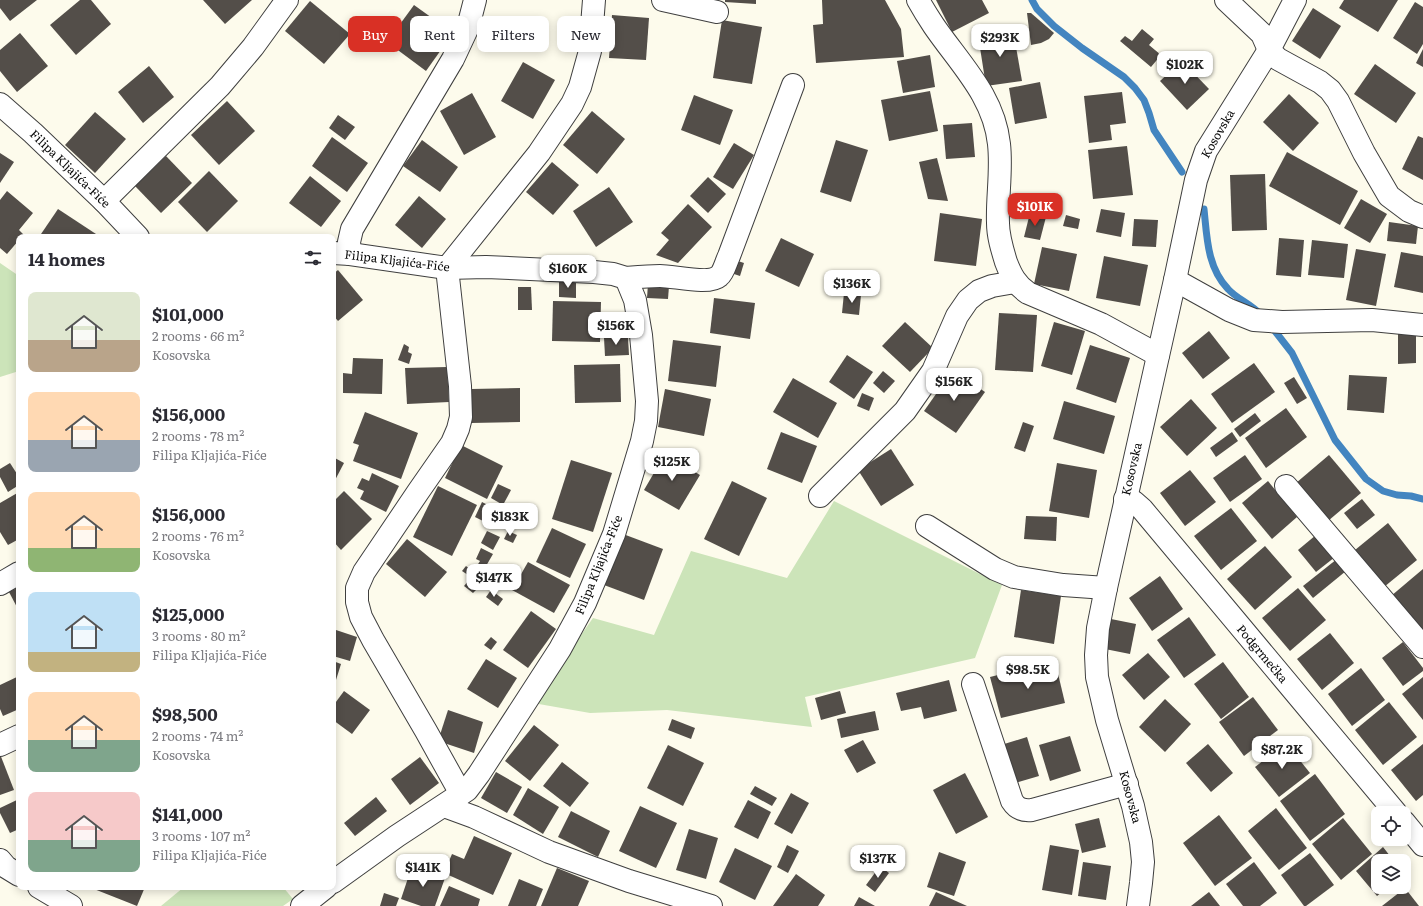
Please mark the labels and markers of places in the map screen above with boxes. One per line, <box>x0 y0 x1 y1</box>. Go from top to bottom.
pin: $293K <box>972 24 1028 58</box>
pin: $102K <box>1157 51 1213 85</box>
pin: $101K <box>1007 193 1063 227</box>
pin: $160K <box>540 255 596 289</box>
pin: $136K <box>824 270 880 304</box>
pin: $156K <box>588 312 644 346</box>
pin: $156K <box>926 368 982 402</box>
pin: $125K <box>644 448 700 482</box>
pin: $183K <box>482 503 538 537</box>
pin: $147K <box>466 564 522 598</box>
pin: $98.5K <box>995 656 1061 690</box>
pin: $87.2K <box>1249 736 1315 770</box>
pin: $137K <box>850 845 906 879</box>
pin: $141K <box>395 854 451 888</box>

